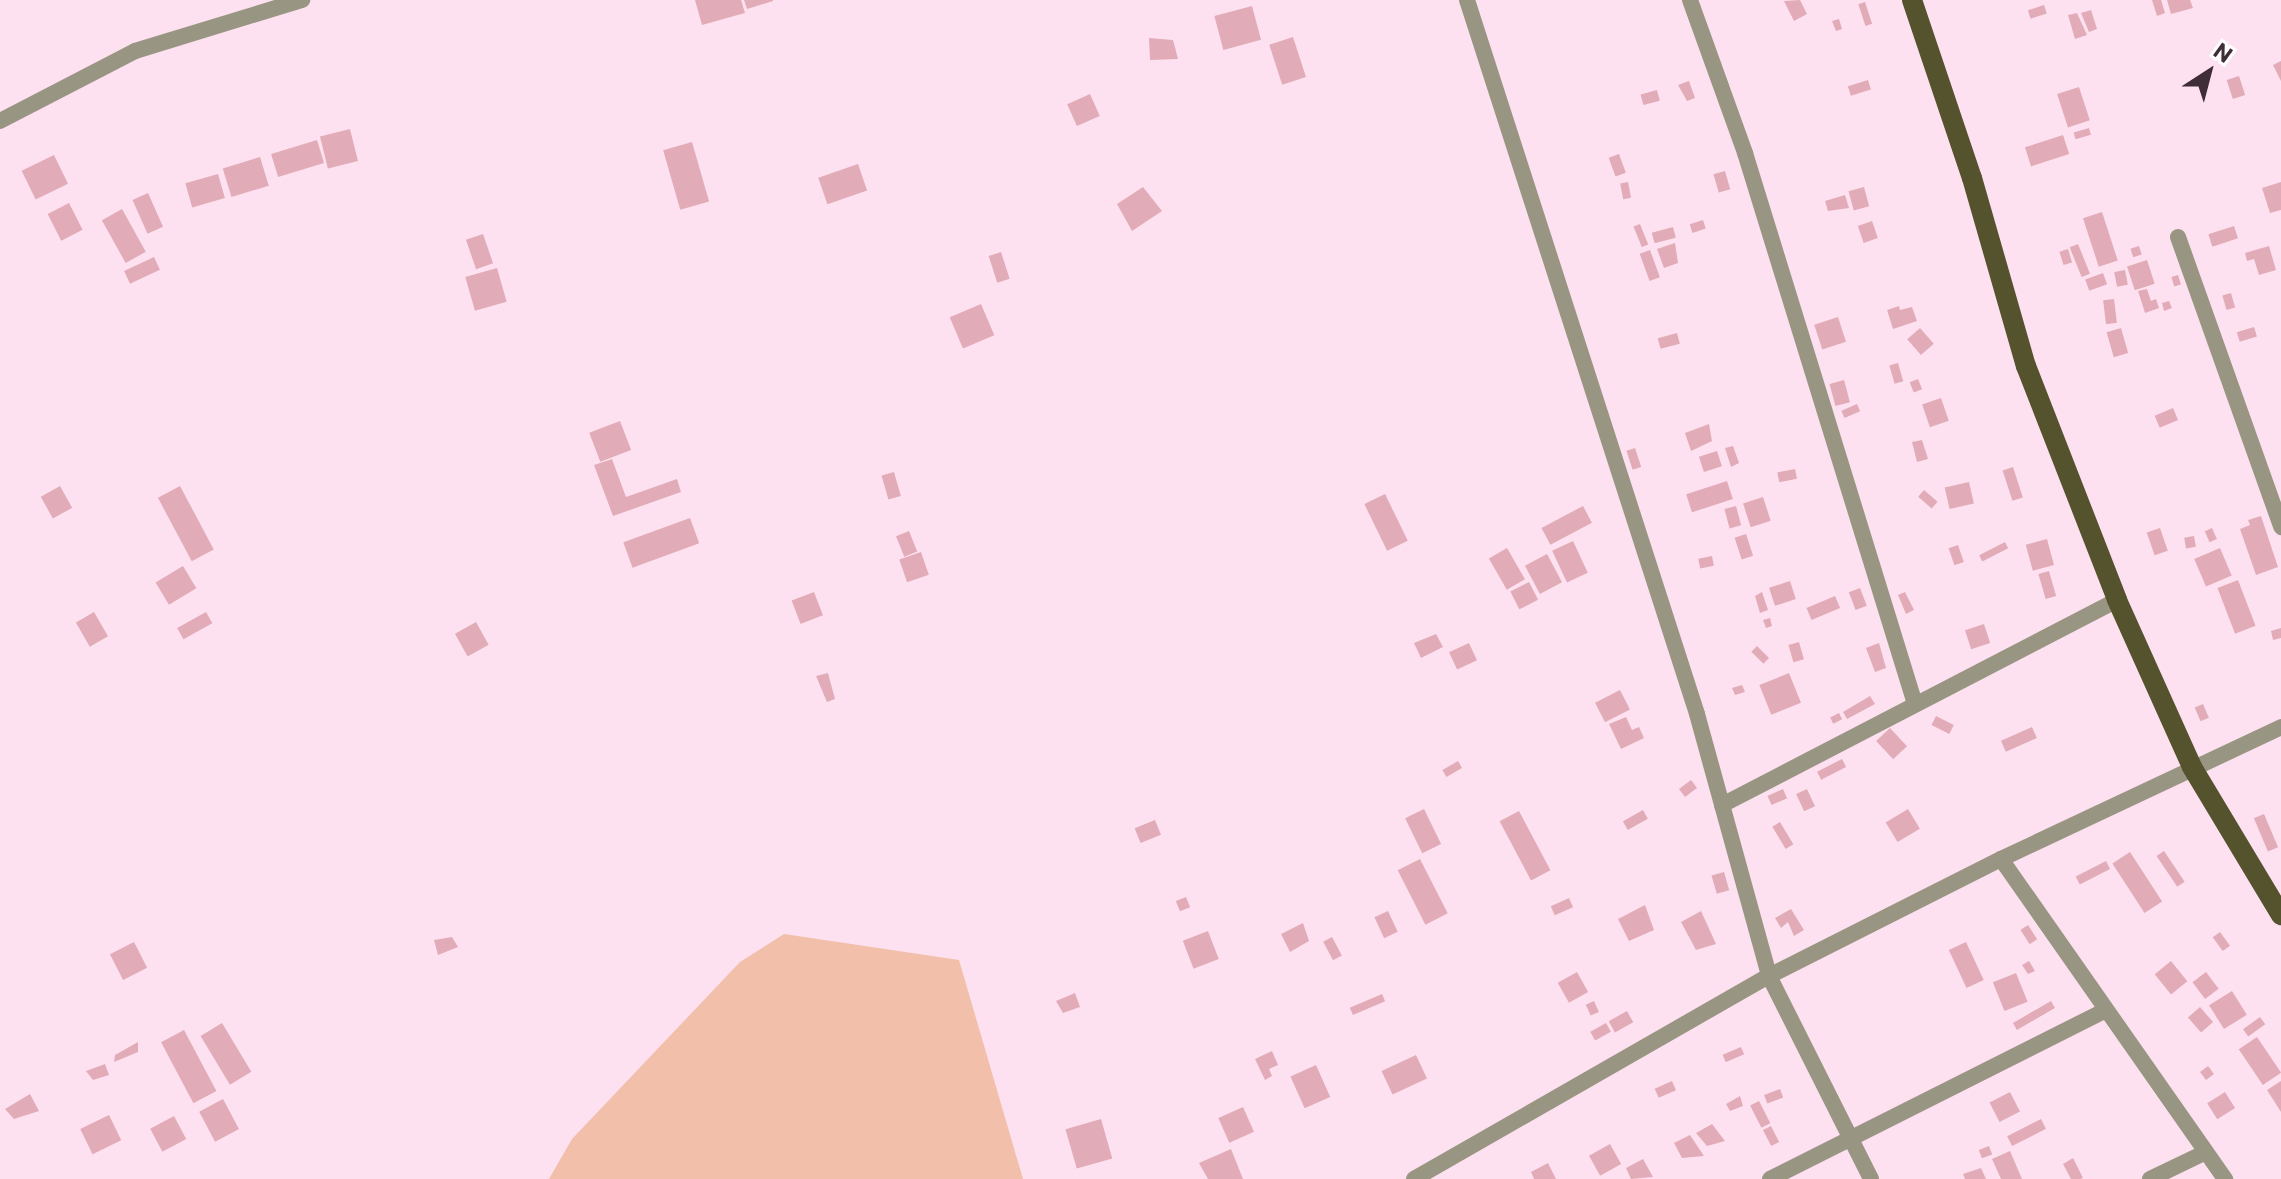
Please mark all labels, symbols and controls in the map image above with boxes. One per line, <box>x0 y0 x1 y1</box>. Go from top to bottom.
north arrow <box>2169 32 2249 112</box>
text: N <box>2209 36 2238 68</box>

